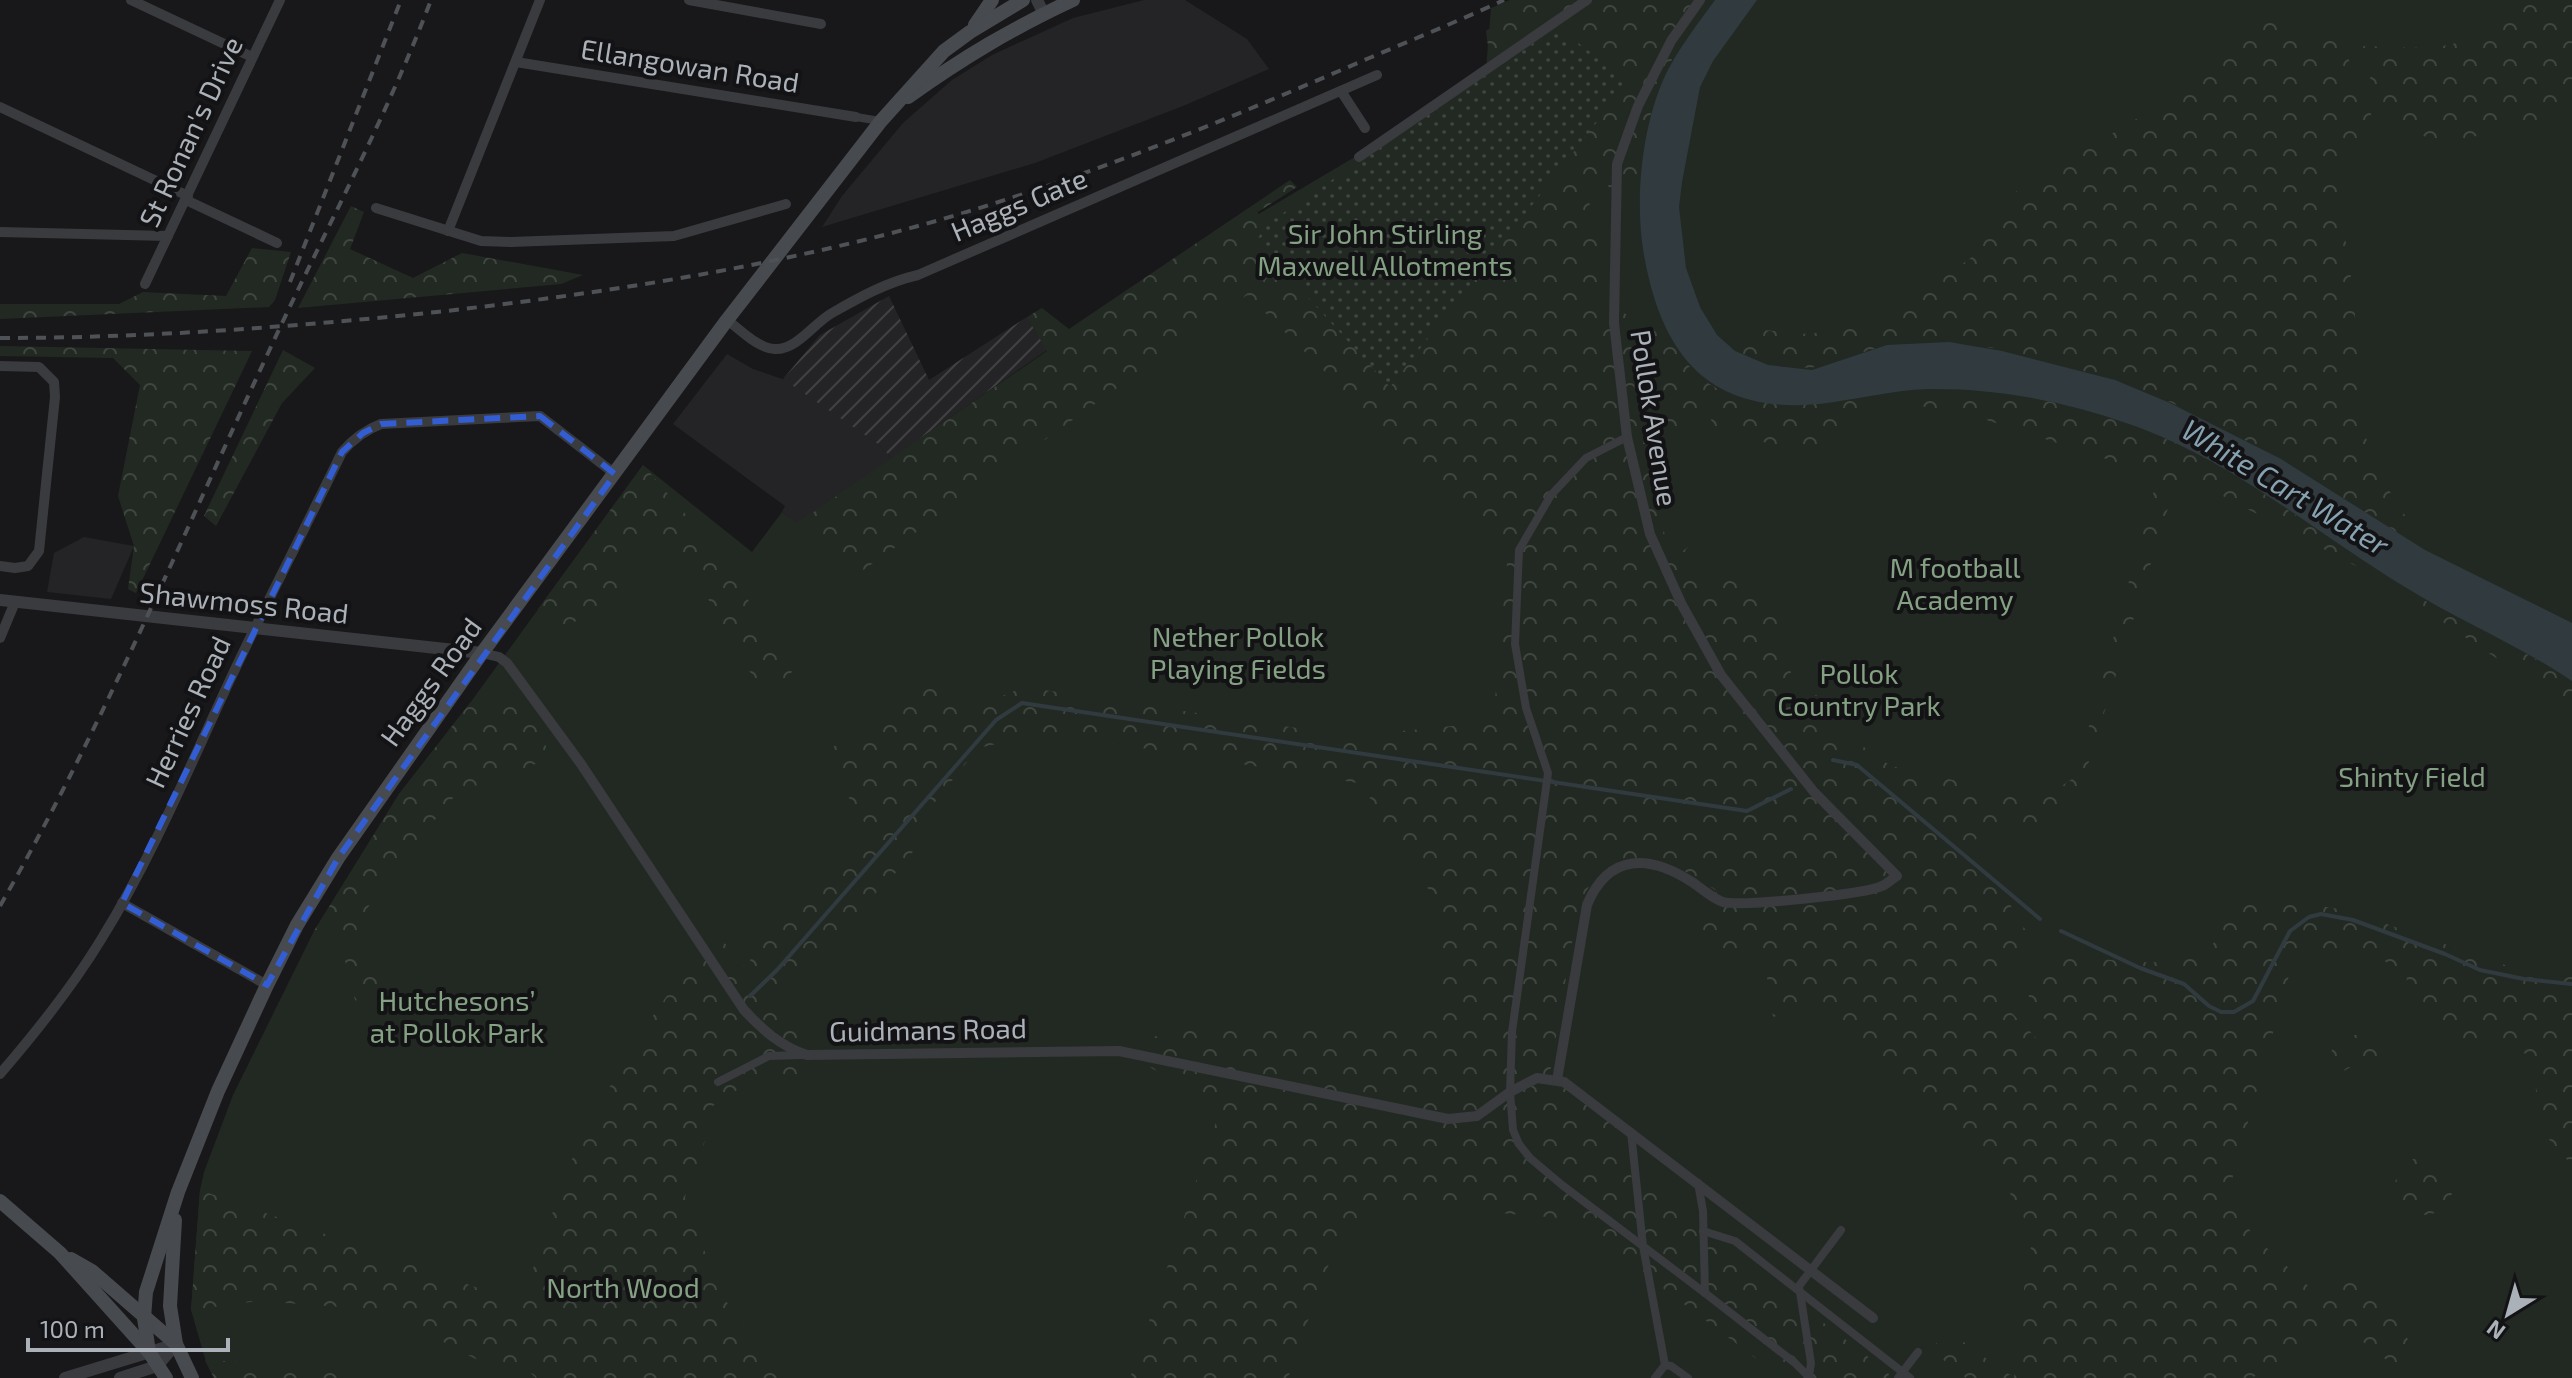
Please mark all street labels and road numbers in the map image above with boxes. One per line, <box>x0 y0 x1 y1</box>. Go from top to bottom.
street label: St Ronan's Drive <box>131 31 249 232</box>
street label: Ellangowan Road <box>579 31 802 99</box>
street label: Haggs Gate <box>945 160 1092 248</box>
street label: Pollok Avenue <box>1624 327 1686 508</box>
street label: Shawmoss Road <box>138 574 350 630</box>
street label: Haggs Road <box>372 611 488 752</box>
street label: Herries Road <box>137 630 237 793</box>
street label: Guidmans Road <box>829 1010 1027 1048</box>

